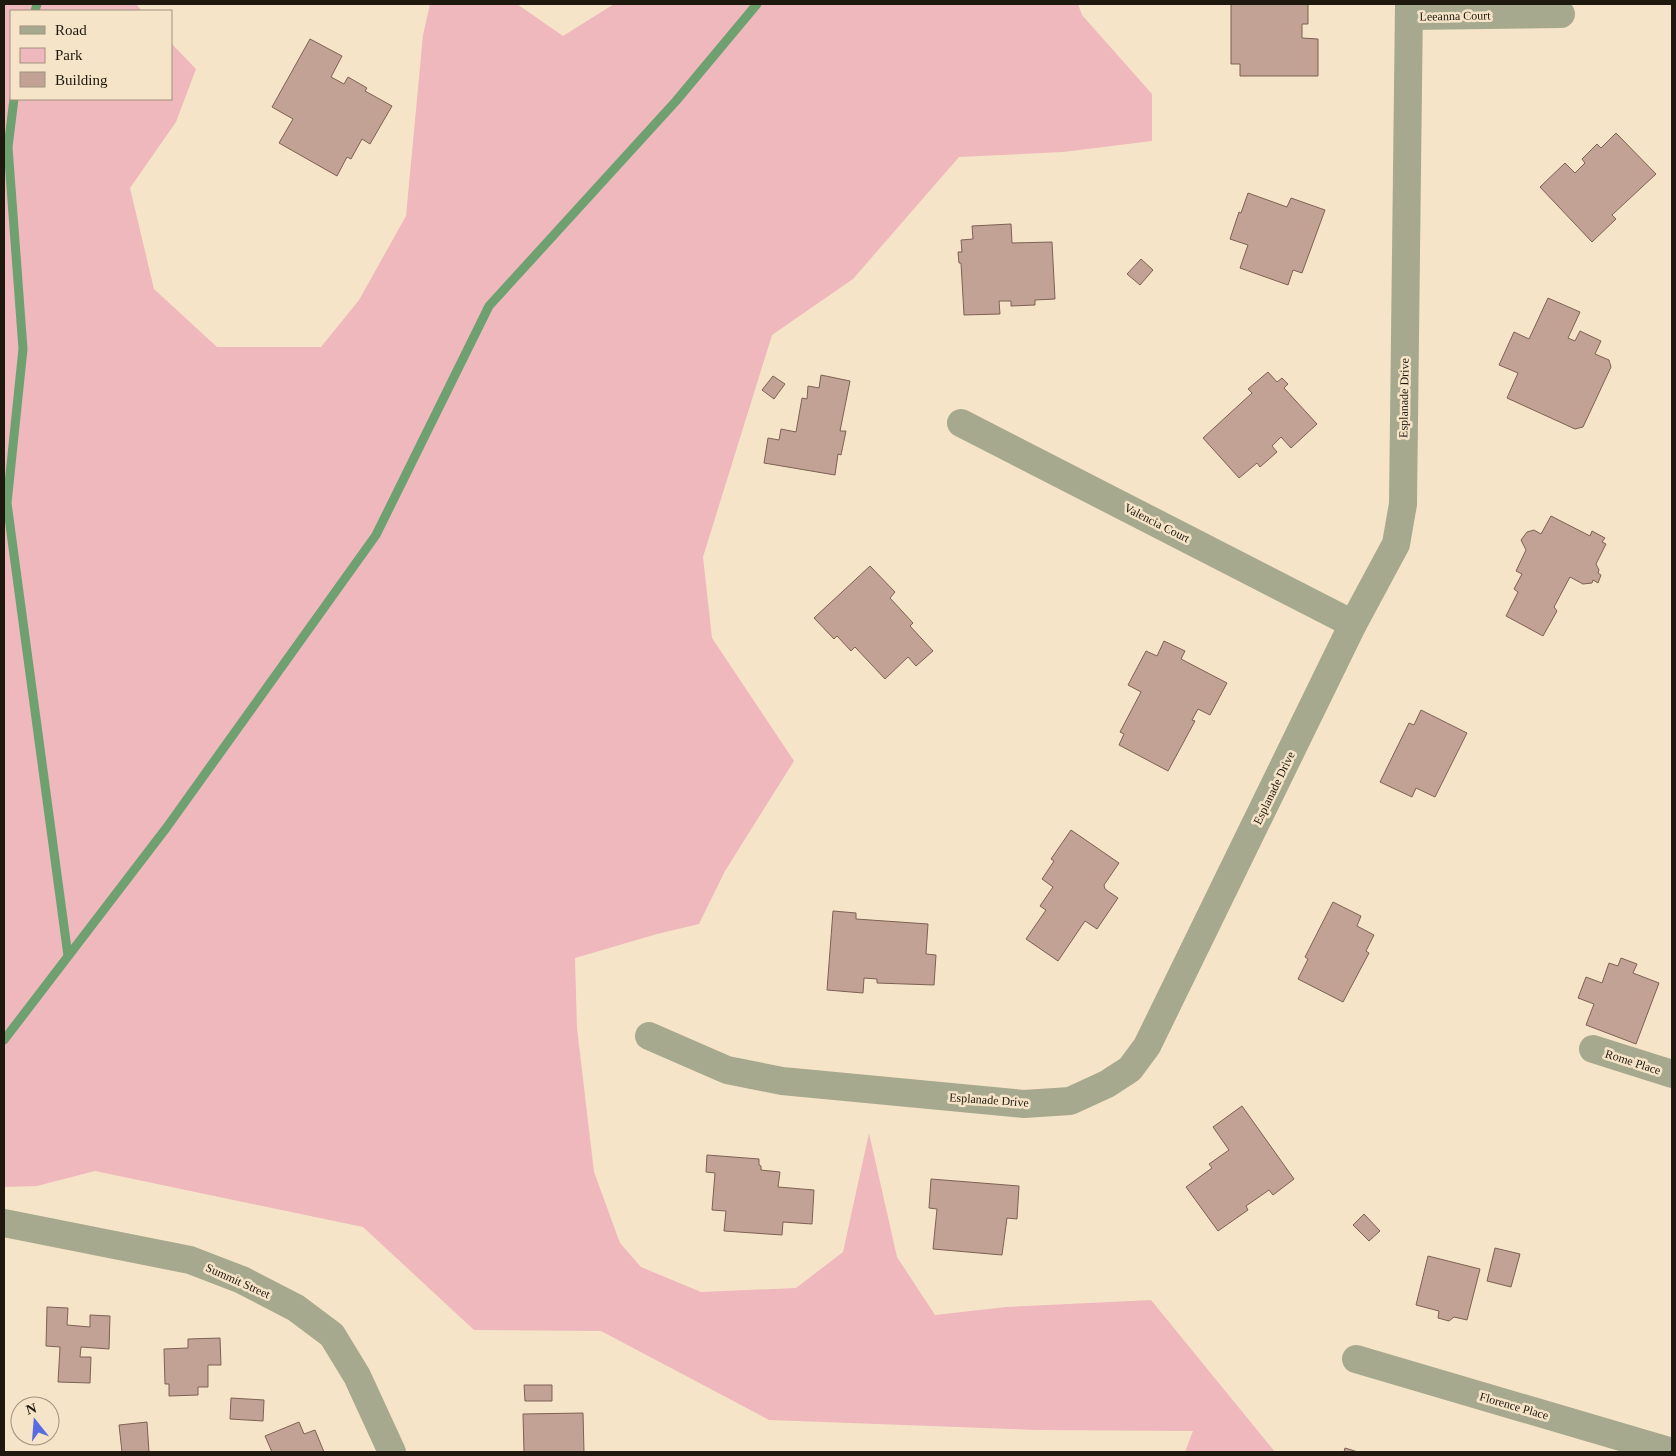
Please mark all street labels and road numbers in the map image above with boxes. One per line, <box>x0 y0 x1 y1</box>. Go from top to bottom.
street label: Leeanna Court <box>1419 8 1491 24</box>
street label: Esplanade Drive <box>1396 358 1412 438</box>
street label: Valencia Court <box>1122 500 1193 546</box>
street label: Esplanade Drive <box>1250 749 1298 827</box>
street label: Rome Place <box>1603 1046 1663 1078</box>
street label: Esplanade Drive <box>949 1090 1029 1110</box>
street label: Summit Street <box>204 1261 273 1302</box>
street label: Florence Place <box>1478 1389 1550 1423</box>

